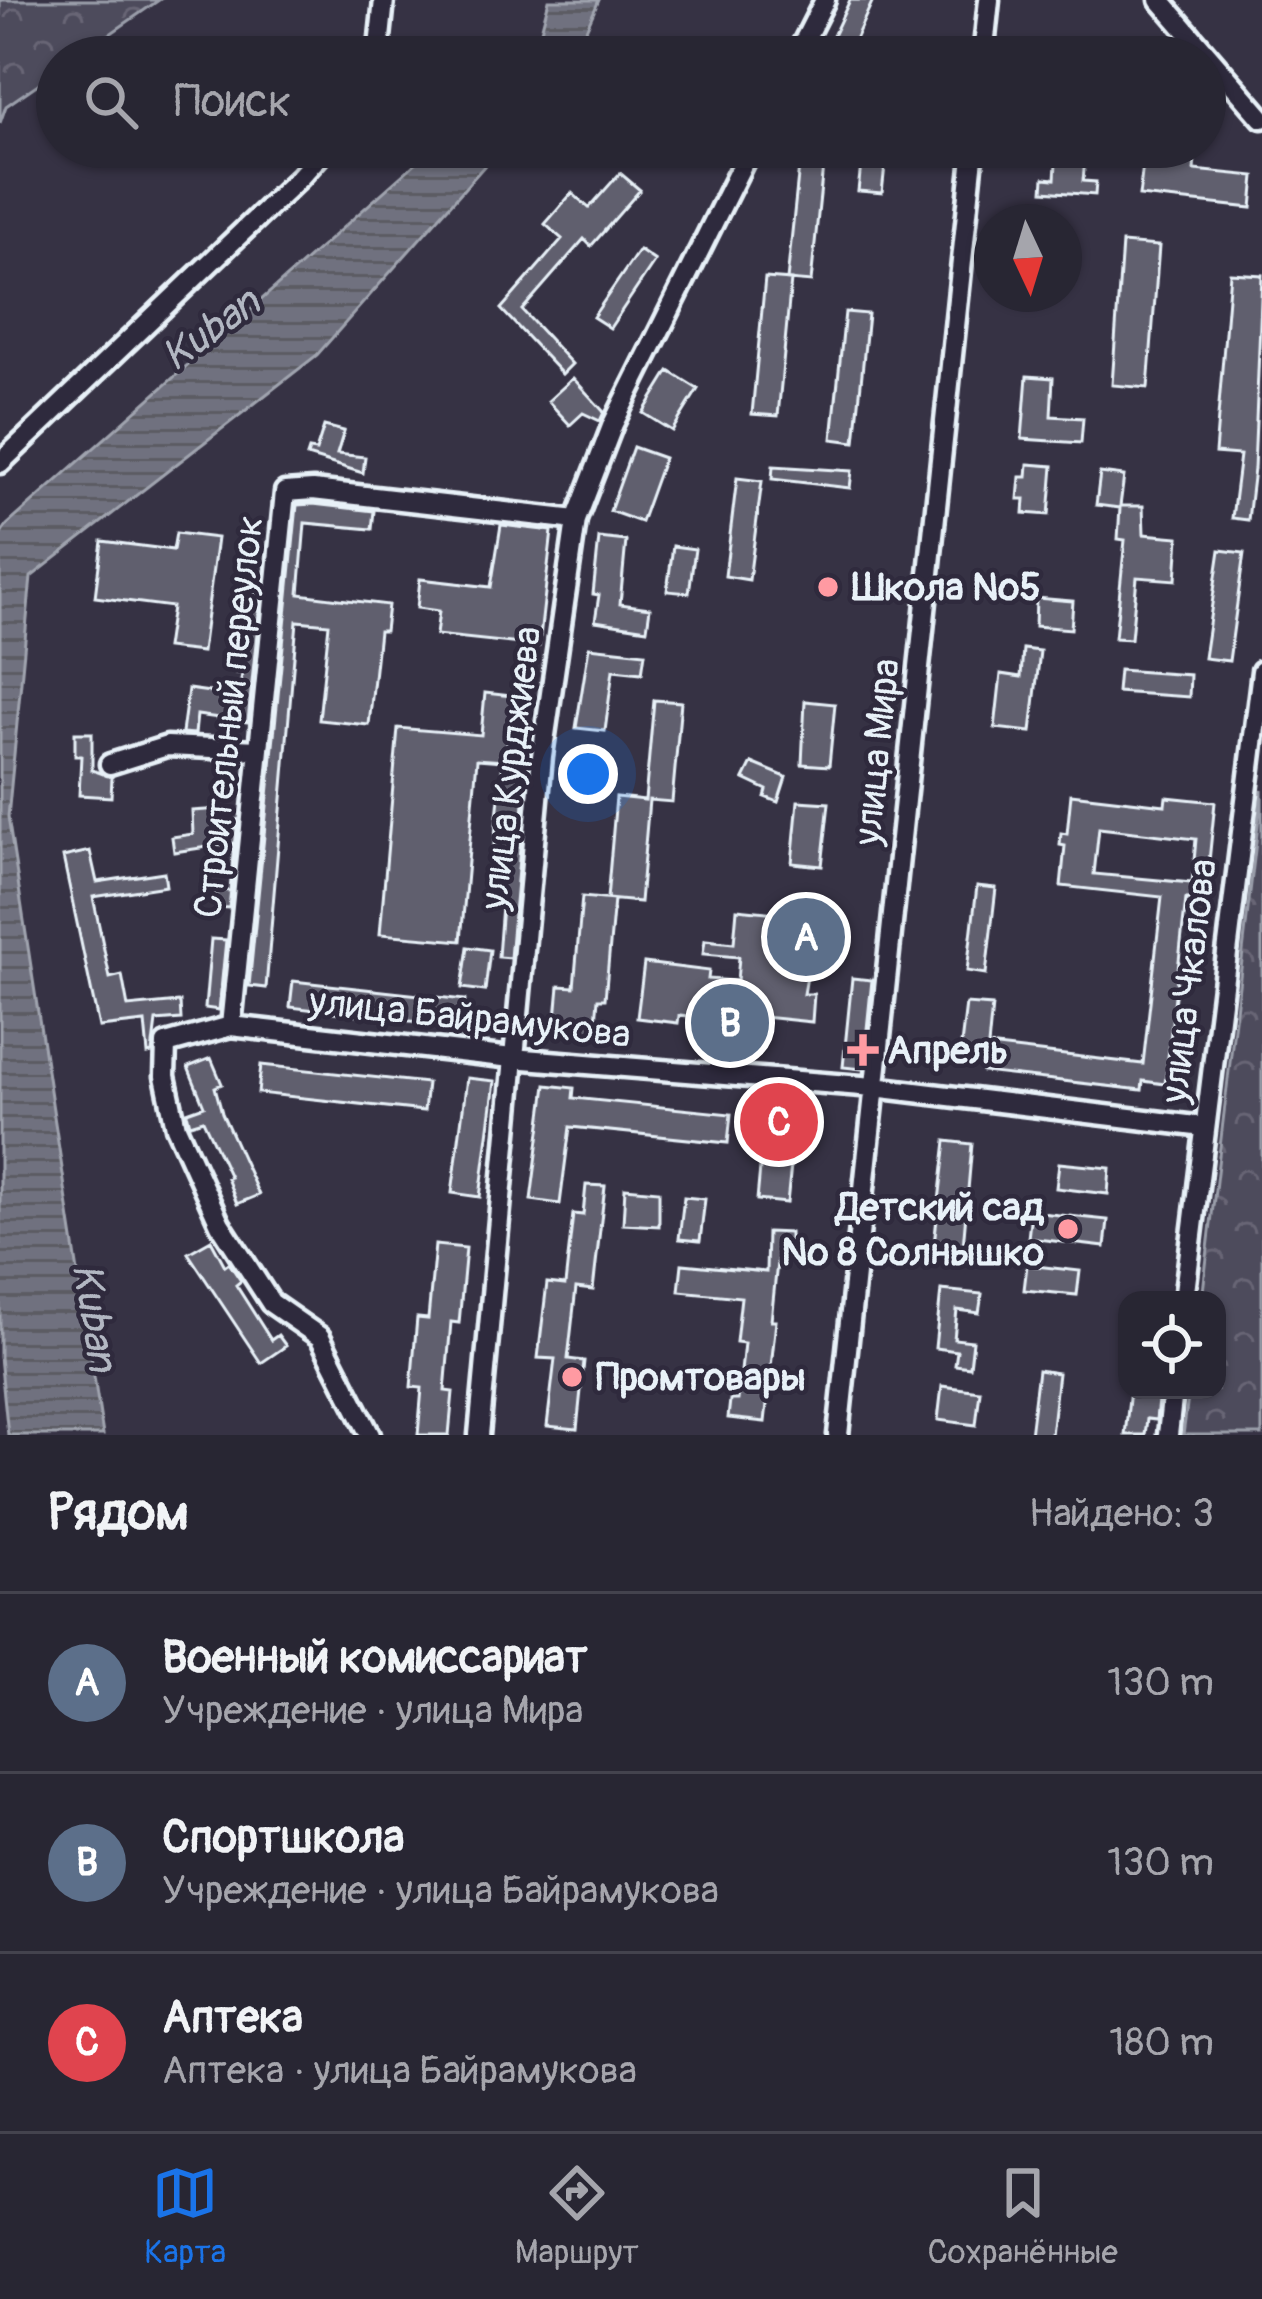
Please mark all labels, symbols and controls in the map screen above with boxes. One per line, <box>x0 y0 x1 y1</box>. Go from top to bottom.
search box <box>36 36 1226 168</box>
icon: search <box>78 69 144 135</box>
text: Поиск <box>174 74 291 130</box>
north arrow <box>974 204 1082 312</box>
water label: Kuban <box>152 276 272 383</box>
street label: Строительный переулок <box>184 513 274 921</box>
place label: Школа №5 <box>851 563 1041 612</box>
marker: Школа №5 <box>815 574 841 600</box>
street label: улица Курджиева <box>469 623 553 914</box>
street label: улица Мира <box>843 656 911 849</box>
your location <box>558 744 618 804</box>
street label: улица Чкалова <box>1150 856 1228 1107</box>
pin: A <box>767 892 845 982</box>
street label: улица Байрамукова <box>306 977 633 1059</box>
pin: B <box>691 978 769 1068</box>
place label: Апрель <box>887 1026 1008 1075</box>
marker: Апрель <box>850 1037 876 1063</box>
pin: C <box>740 1077 818 1167</box>
place label: Детский сад № 8 Солнышко <box>781 1183 1045 1277</box>
marker: Детский сад № 8 Солнышко <box>1055 1216 1081 1242</box>
water label: Kuban <box>60 1259 129 1377</box>
map controls <box>1118 1291 1226 1399</box>
button: locate <box>1118 1291 1226 1399</box>
place label: Промтовары <box>596 1353 806 1402</box>
marker: Промтовары <box>559 1364 585 1390</box>
text: Рядом <box>48 1481 189 1545</box>
text: Найдено: 3 <box>1029 1489 1214 1538</box>
text: Военный комиссариат <box>162 1630 587 1686</box>
text: A <box>74 1658 100 1707</box>
text: 130 m <box>1107 1658 1214 1707</box>
text: Учреждение · улица Мира <box>162 1686 583 1735</box>
text: Спортшкола <box>162 1810 404 1866</box>
text: B <box>76 1838 98 1887</box>
text: 130 m <box>1107 1838 1214 1887</box>
text: Учреждение · улица Байрамукова <box>162 1866 719 1915</box>
text: Аптека <box>162 1990 303 2046</box>
text: C <box>75 2018 99 2067</box>
text: 180 m <box>1109 2018 1214 2067</box>
text: Аптека · улица Байрамукова <box>162 2046 637 2095</box>
tab: Карта <box>144 2160 226 2273</box>
tab: Маршрут <box>515 2160 639 2273</box>
tab: Сохранённые <box>927 2160 1118 2273</box>

